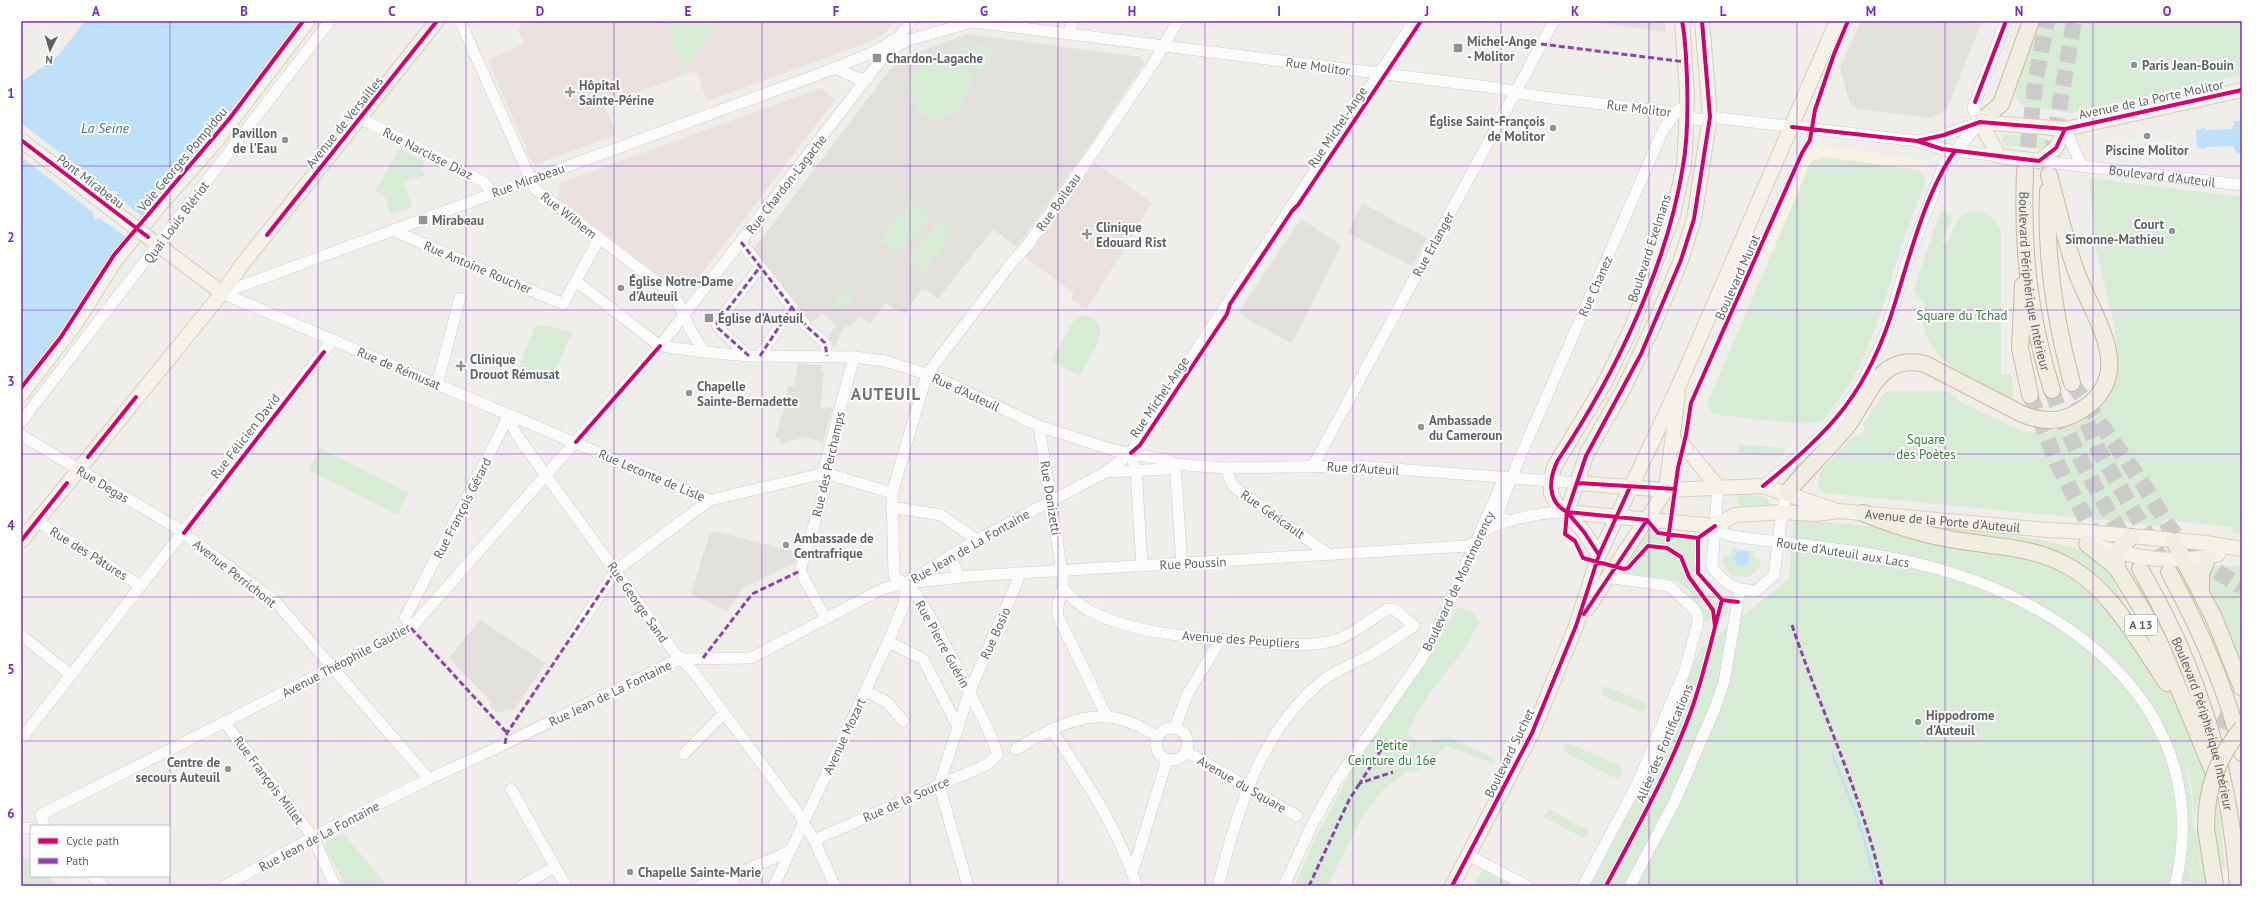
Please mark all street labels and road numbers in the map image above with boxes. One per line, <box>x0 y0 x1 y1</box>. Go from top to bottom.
street label: Rue Molitor <box>1285 54 1352 80</box>
street label: Avenue de Versailles <box>302 73 387 172</box>
street label: Avenue de la Porte Molitor <box>2077 76 2226 123</box>
street label: Rue Michel-Ange <box>1304 83 1371 171</box>
street label: Rue Molitor <box>1606 96 1673 121</box>
street label: Voie Georges Pompidou <box>133 104 231 216</box>
street label: Rue Narcisse Diaz <box>380 123 476 184</box>
street label: Rue Chardon-Lagache <box>742 131 831 238</box>
street label: Pont Mirabeau <box>53 150 128 212</box>
street label: Rue Mirabeau <box>489 159 567 202</box>
street label: Boulevard d'Auteuil <box>2108 161 2217 191</box>
street label: Rue Boileau <box>1032 170 1084 234</box>
street label: Quai Louis Blériot <box>140 177 213 267</box>
street label: Rue Wilhem <box>537 188 600 243</box>
street label: Boulevard Périphérique Intérieur <box>2015 191 2054 373</box>
street label: Boulevard Exelmans <box>1624 192 1675 304</box>
street label: Rue Erlanger <box>1409 208 1458 280</box>
street label: Boulevard Murat <box>1711 231 1764 323</box>
street label: Rue Antoine Roucher <box>421 237 535 298</box>
street label: Rue Chanez <box>1574 253 1617 319</box>
street label: Rue de Rémusat <box>354 343 444 394</box>
street label: Rue Michel-Ange <box>1126 353 1193 441</box>
street label: Rue d'Auteuil <box>929 369 1003 416</box>
street label: Rue Félicien David <box>207 390 284 482</box>
street label: Rue des Perchamps <box>808 410 849 518</box>
street label: Rue Leconte de Lisle <box>596 445 708 506</box>
street label: Rue François Gérard <box>430 455 495 562</box>
street label: Rue d'Auteuil <box>1326 458 1400 479</box>
street label: Rue Donizetti <box>1036 460 1065 537</box>
street label: Rue Degas <box>73 462 132 507</box>
street label: Rue Géricault <box>1237 486 1309 543</box>
street label: Rue Jean de La Fontaine <box>908 505 1033 587</box>
street label: Avenue de la Porte d'Auteuil <box>1864 505 2021 536</box>
street label: Boulevard de Montmorency <box>1419 508 1498 654</box>
street label: Rue des Pâtures <box>47 523 131 584</box>
street label: Route d'Auteuil aux Lacs <box>1775 534 1911 571</box>
street label: Avenue Perrichont <box>190 536 280 612</box>
street label: Rue Poussin <box>1159 553 1227 574</box>
street label: Rue George Sand <box>603 558 672 646</box>
street label: Rue Pierre Guérin <box>911 597 974 691</box>
street label: Rue Bosio <box>976 605 1014 662</box>
road number: A 13 <box>2125 615 2157 635</box>
street label: Avenue Théophile Gautier <box>279 619 414 702</box>
street label: Avenue des Peupliers <box>1182 627 1300 652</box>
street label: Boulevard Périphérique Intérieur <box>2168 634 2237 812</box>
street label: Rue Jean de La Fontaine <box>546 656 674 731</box>
street label: Allée des Fortifications <box>1632 681 1697 805</box>
street label: Avenue Mozart <box>819 695 870 777</box>
street label: Boulevard Suchet <box>1481 705 1539 801</box>
street label: Rue François Millet <box>230 733 308 829</box>
street label: Avenue du Square <box>1194 752 1289 817</box>
street label: Rue de la Source <box>860 773 952 826</box>
street label: Rue Jean de La Fontaine <box>256 797 383 876</box>

